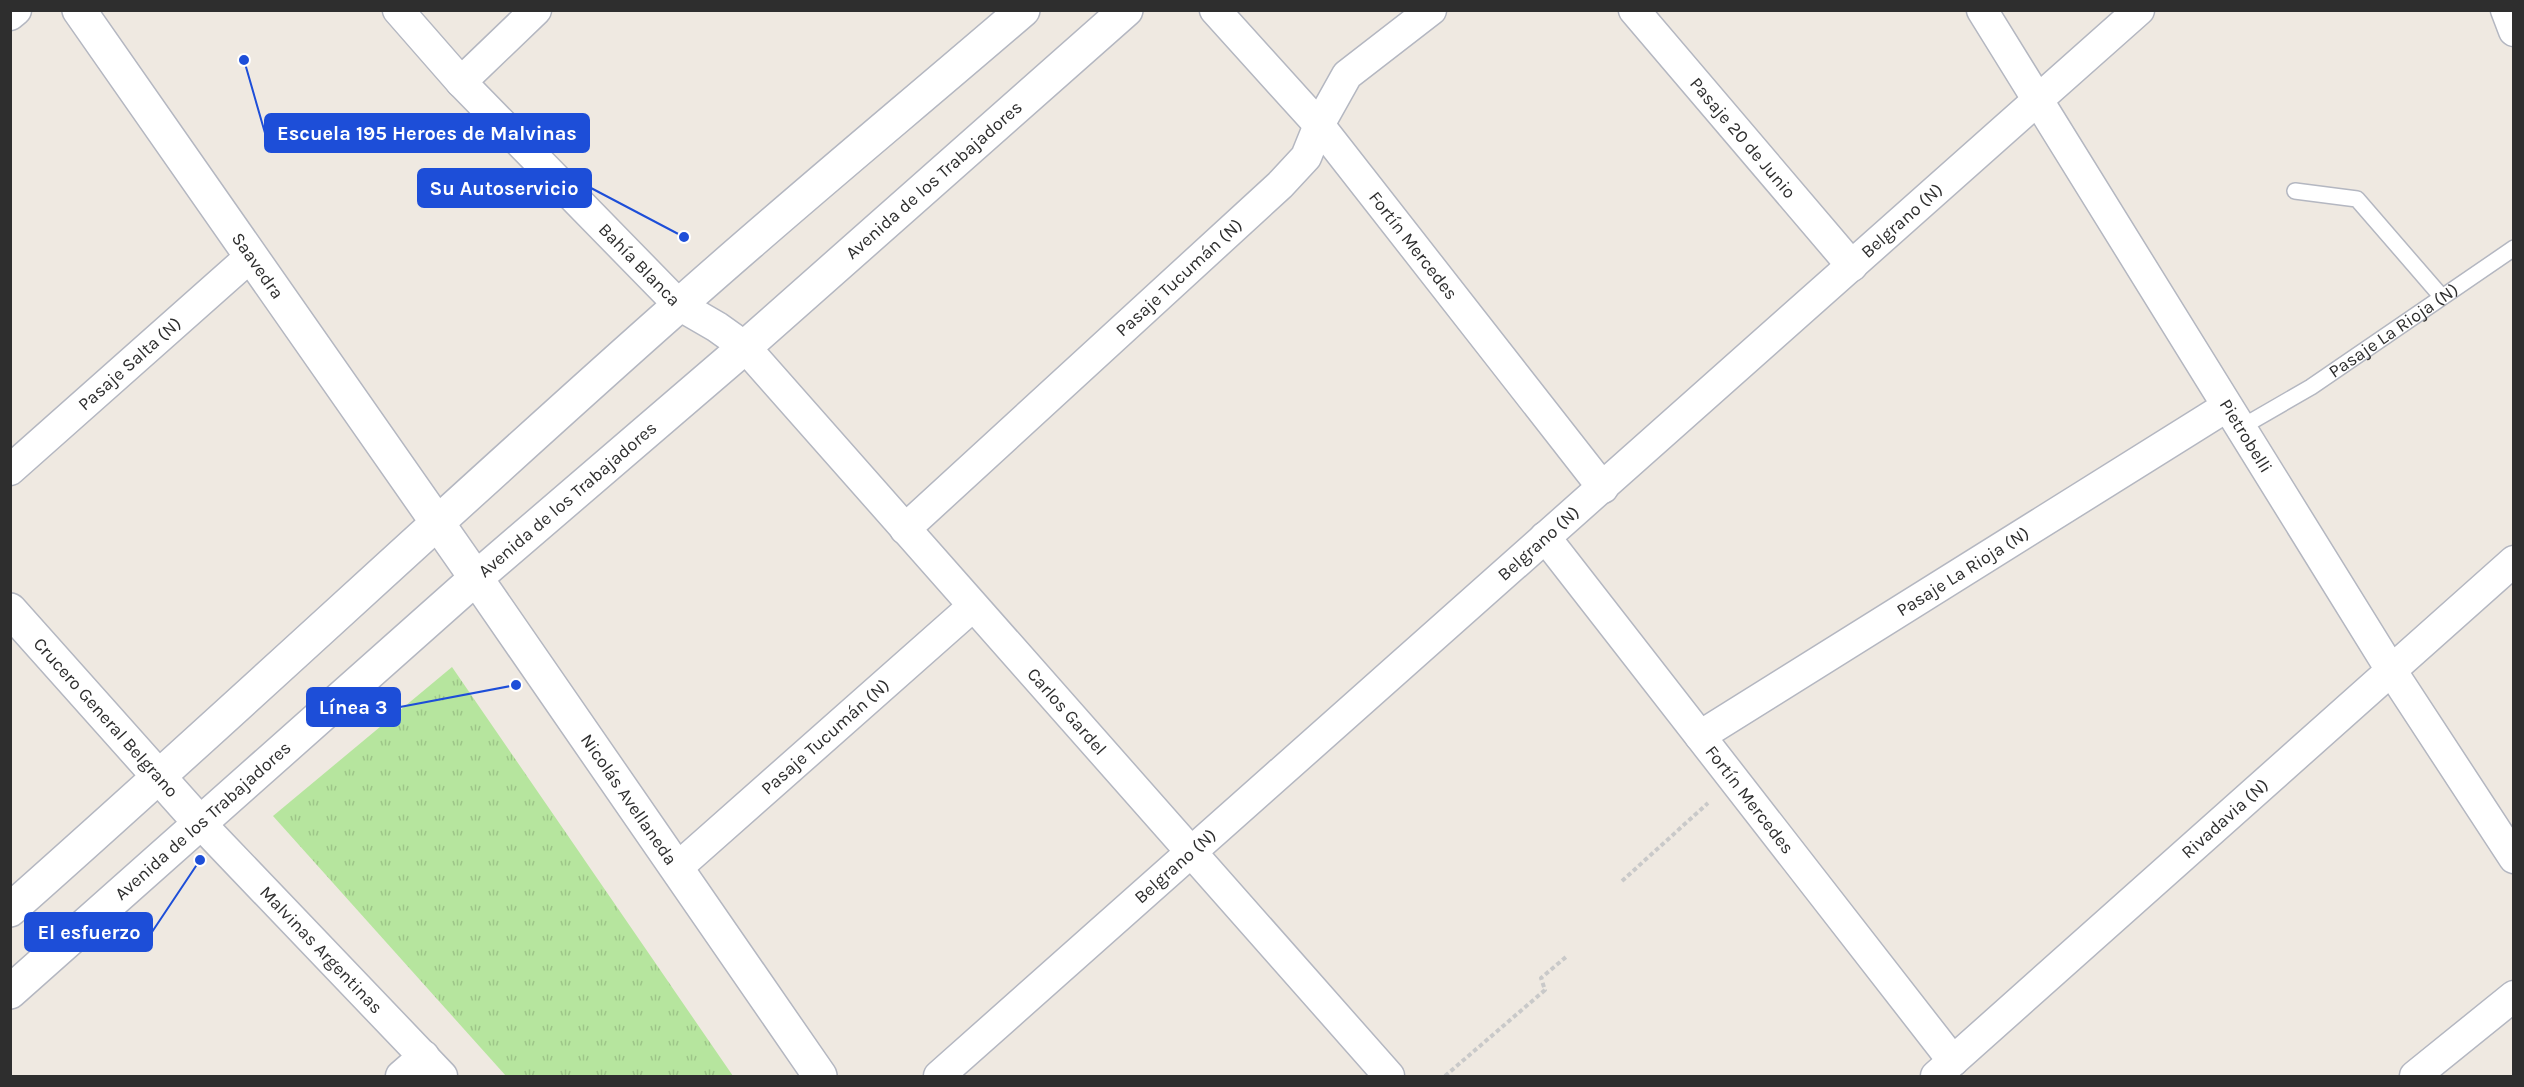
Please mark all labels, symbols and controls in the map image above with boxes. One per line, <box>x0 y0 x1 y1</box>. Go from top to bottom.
street label: Pasaje 20 de Junio <box>1685 73 1801 203</box>
street label: Avenida de los Trabajadores <box>841 96 1027 264</box>
callout: Escuela 195 Heroes de Malvinas <box>265 114 589 152</box>
text: Escuela 195 Heroes de Malvinas <box>277 122 577 145</box>
callout: Su Autoservicio <box>418 169 591 207</box>
text: Su Autoservicio <box>429 177 579 200</box>
street label: Belgrano (N) <box>1856 178 1947 263</box>
street label: Fortín Mercedes <box>1364 187 1462 304</box>
street label: Pasaje Tucumán (N) <box>1111 214 1247 341</box>
street label: Bahía Blanca <box>594 218 685 311</box>
street label: Saavedra <box>227 228 289 303</box>
street label: Pasaje La Rioja (N) <box>2324 278 2463 383</box>
street label: Pasaje Salta (N) <box>74 312 186 415</box>
street label: Pietrobelli <box>2215 395 2277 477</box>
street label: Avenida de los Trabajadores <box>474 417 661 582</box>
street label: Belgrano (N) <box>1493 501 1584 586</box>
street label: Pasaje La Rioja (N) <box>1892 522 2033 621</box>
street label: Crucero General Belgrano <box>29 633 183 802</box>
street label: Carlos Gardel <box>1022 663 1111 760</box>
street label: Pasaje Tucumán (N) <box>756 674 894 800</box>
callout: Línea 3 <box>307 688 400 726</box>
text: Línea 3 <box>319 696 387 719</box>
street label: Nicolás Avellaneda <box>576 730 682 869</box>
street label: Avenida de los Trabajadores <box>110 737 296 905</box>
street label: Fortín Mercedes <box>1700 741 1799 858</box>
street label: Rivadavia (N) <box>2177 774 2273 863</box>
street label: Belgrano (N) <box>1130 824 1221 908</box>
street label: Malvinas Argentinas <box>255 881 387 1018</box>
callout: El esfuerzo <box>25 913 152 951</box>
text: El esfuerzo <box>37 921 141 944</box>

